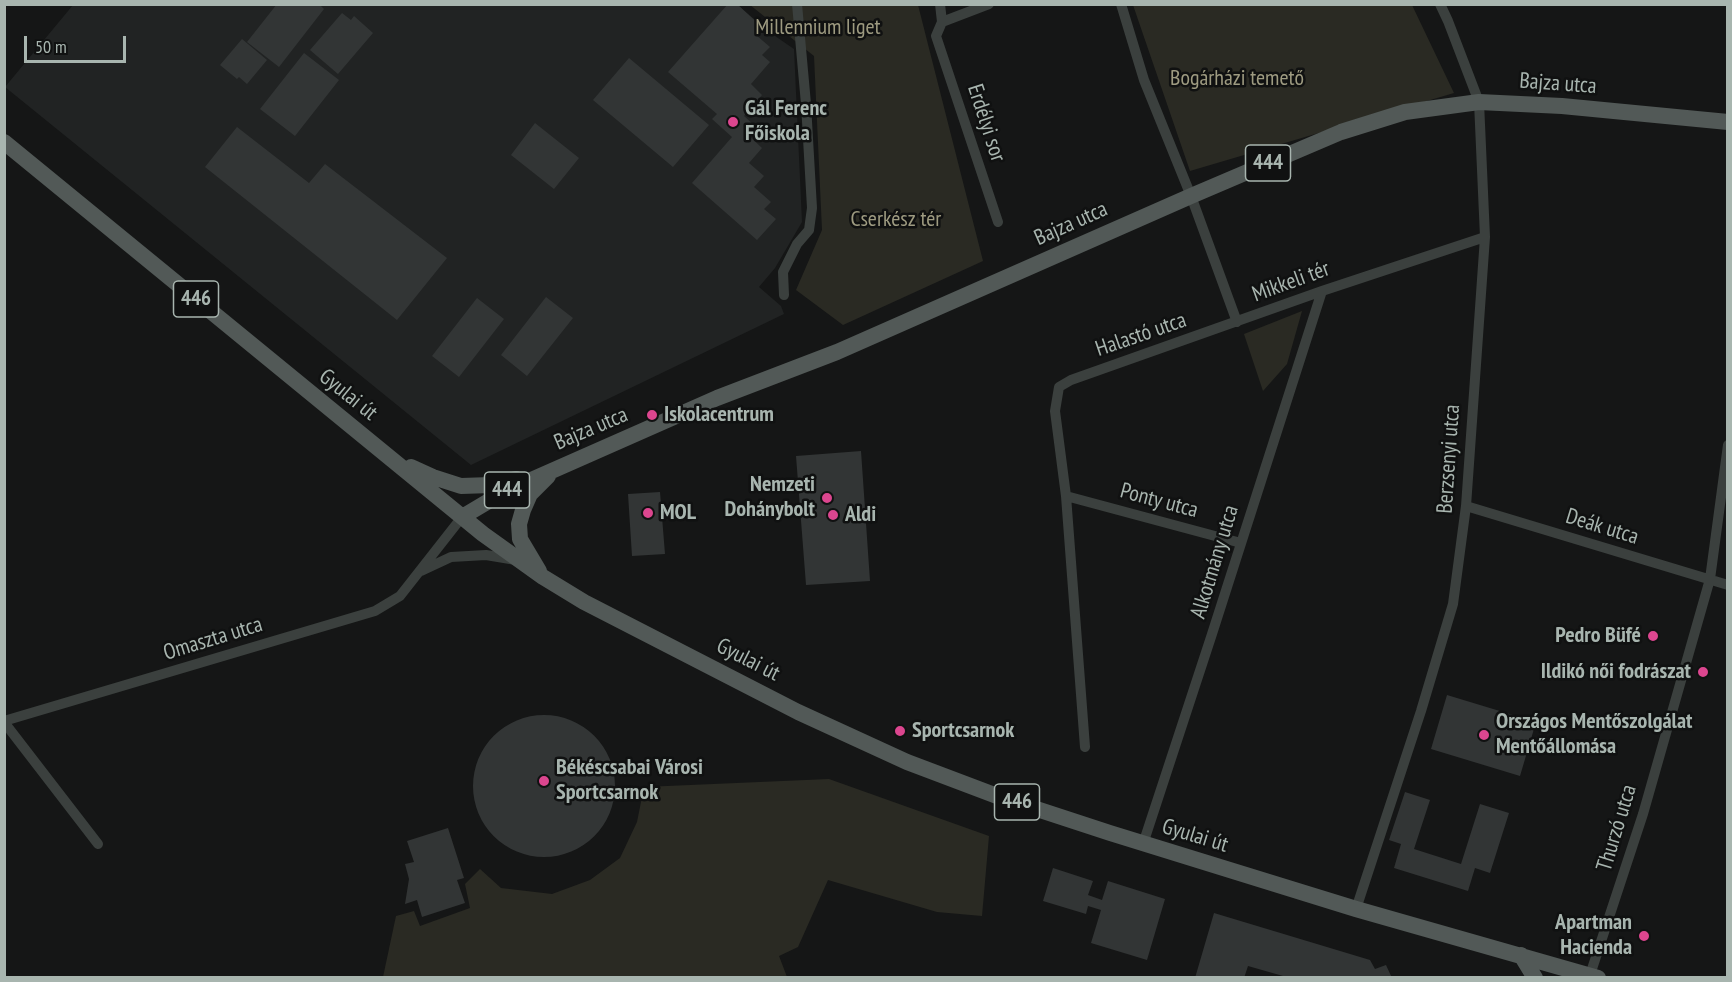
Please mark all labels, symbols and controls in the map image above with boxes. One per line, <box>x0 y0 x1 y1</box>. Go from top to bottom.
park label: Millennium liget <box>755 15 881 41</box>
scale bar <box>27 24 129 62</box>
text: 50 m <box>35 35 67 58</box>
park label: Bogárházi temető <box>1170 66 1304 92</box>
street label: Bajza utca <box>1519 68 1597 100</box>
street label: Erdélyi sor <box>961 81 1011 165</box>
place label: Gál Ferenc Főiskola <box>745 96 827 148</box>
marker: Gál Ferenc Főiskola <box>726 115 740 129</box>
road number: 444 <box>1246 145 1290 181</box>
street label: Bajza utca <box>1030 196 1112 252</box>
park label: Cserkész tér <box>851 207 941 233</box>
street label: Mikkeli tér <box>1249 256 1333 308</box>
road number: 446 <box>174 281 218 317</box>
street label: Halastó utca <box>1092 307 1190 363</box>
street label: Gyulai út <box>313 363 383 427</box>
street label: Bajza utca <box>550 402 632 456</box>
place label: Iskolacentrum <box>664 402 774 428</box>
street label: Berzsenyi utca <box>1432 404 1466 514</box>
marker: Iskolacentrum <box>645 408 659 422</box>
road number: 444 <box>484 472 530 508</box>
place label: Nemzeti Dohánybolt <box>725 472 815 524</box>
street label: Ponty utca <box>1117 478 1201 524</box>
marker: Nemzeti Dohánybolt <box>820 491 834 505</box>
place label: MOL <box>660 500 696 526</box>
place label: Aldi <box>845 502 876 528</box>
street label: Alkotmány utca <box>1185 502 1245 622</box>
street label: Deák utca <box>1562 503 1642 551</box>
marker: MOL <box>641 506 655 520</box>
marker: Aldi <box>826 508 840 522</box>
street label: Omaszta utca <box>160 611 266 667</box>
place label: Pedro Büfé <box>1555 623 1641 649</box>
marker: Pedro Büfé <box>1646 629 1660 643</box>
street label: Gyulai út <box>712 633 784 687</box>
place label: Ildikó női fodrászat <box>1541 659 1691 685</box>
marker: Ildikó női fodrászat <box>1696 665 1710 679</box>
place label: Országos Mentőszolgálat Mentőállomása <box>1496 709 1692 760</box>
place label: Sportcsarnok <box>912 718 1014 744</box>
marker: Sportcsarnok <box>893 724 907 738</box>
marker: Országos Mentőszolgálat Mentőállomása <box>1477 728 1491 742</box>
place label: Békéscsabai Városi Sportcsarnok <box>556 755 703 806</box>
marker: Békéscsabai Városi Sportcsarnok <box>537 774 551 788</box>
street label: Thurzó utca <box>1591 782 1643 874</box>
road number: 446 <box>994 784 1040 820</box>
street label: Gyulai út <box>1159 813 1231 859</box>
place label: Apartman Hacienda <box>1555 910 1632 962</box>
marker: Apartman Hacienda <box>1637 929 1651 943</box>

